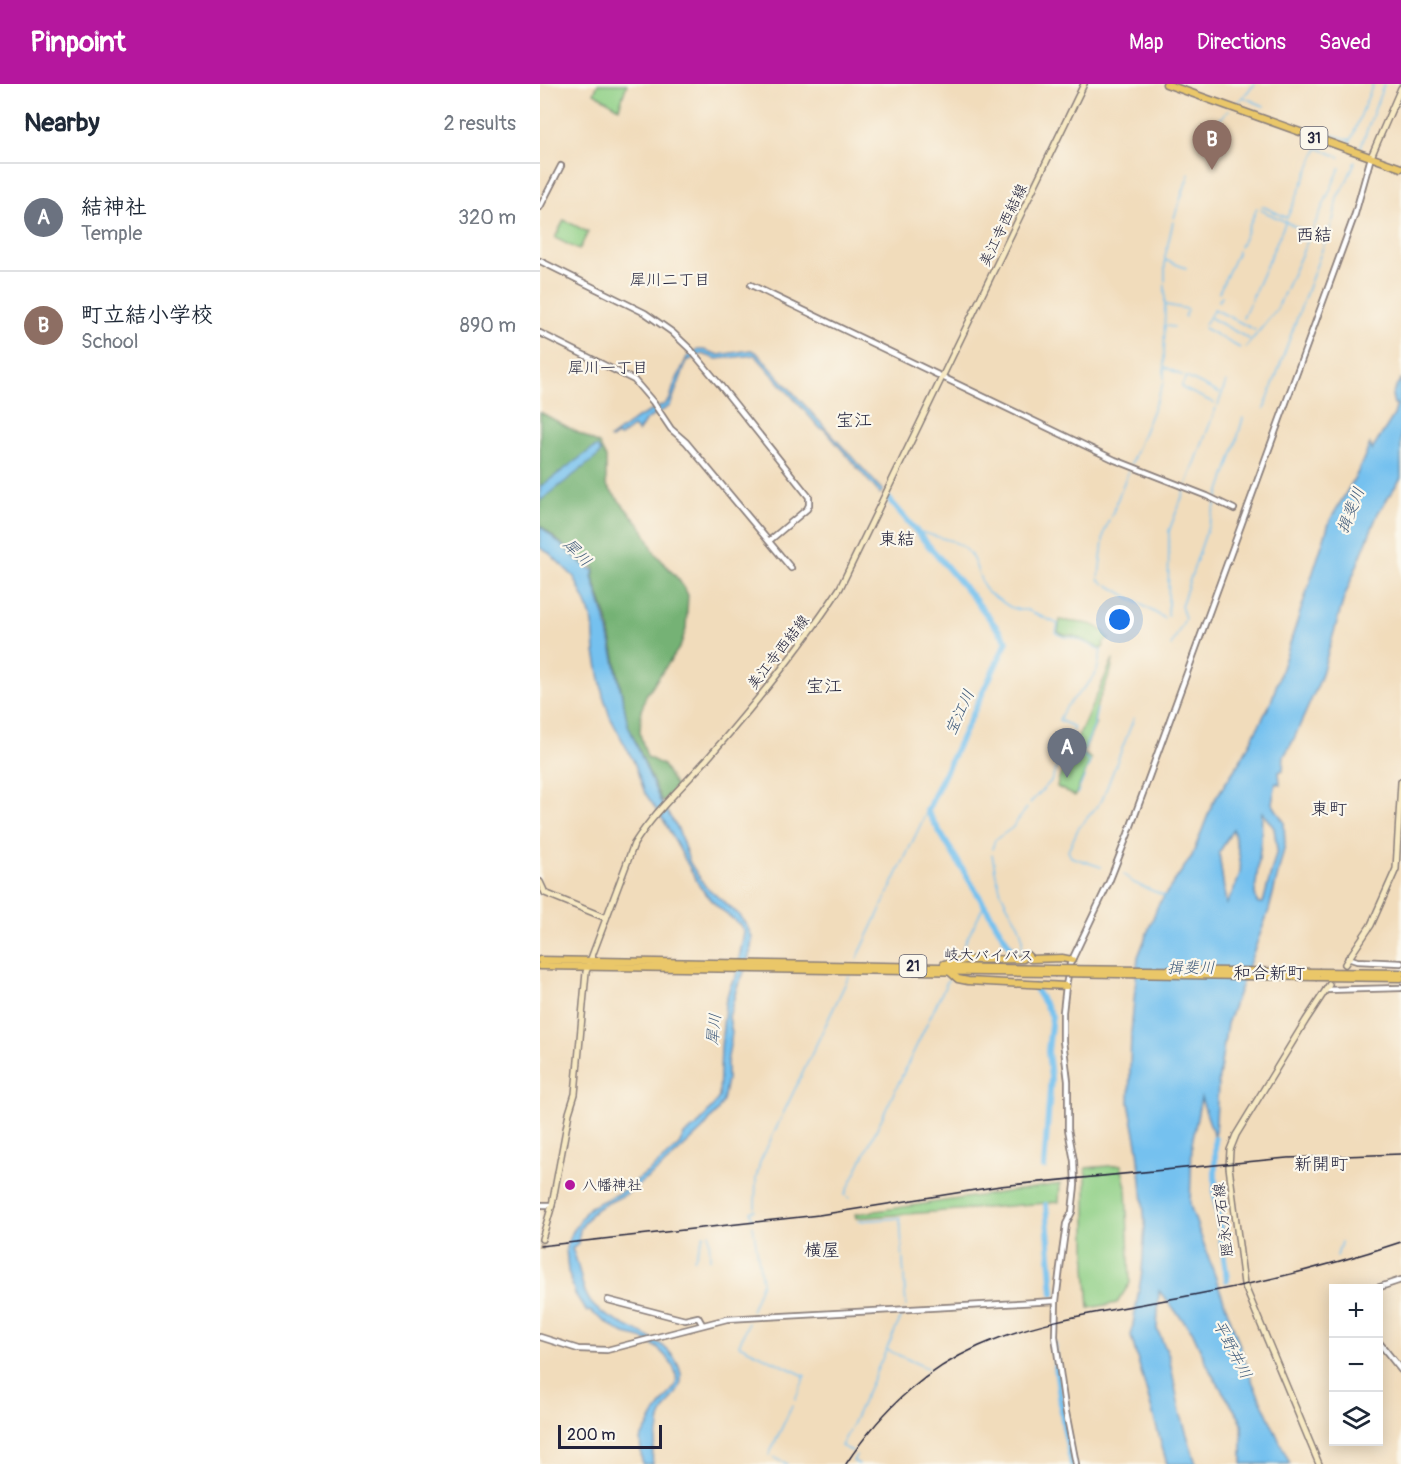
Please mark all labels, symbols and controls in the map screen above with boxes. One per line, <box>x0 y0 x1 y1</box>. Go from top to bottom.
text: Pinpoint <box>30 25 126 60</box>
text: Map <box>1129 29 1164 56</box>
text: Directions <box>1197 29 1286 56</box>
text: Saved <box>1319 29 1371 56</box>
text: Nearby <box>24 107 100 139</box>
text: 2 results <box>444 111 516 136</box>
pin: B <box>1192 120 1232 170</box>
road number: 31 <box>1300 127 1328 149</box>
street label: 美江寺西結線 <box>975 181 1032 270</box>
text: 結神社 <box>81 193 147 221</box>
text: A <box>37 205 50 230</box>
text: 320 m <box>458 205 516 230</box>
text: Temple <box>81 221 142 246</box>
district label: 西結 <box>1296 224 1332 247</box>
district label: 犀川二丁目 <box>630 270 710 290</box>
text: 町立結小学校 <box>81 301 213 329</box>
text: B <box>38 313 49 338</box>
text: 890 m <box>460 313 516 338</box>
text: School <box>81 329 138 354</box>
district label: 犀川一丁目 <box>568 358 648 378</box>
district label: 宝江 <box>836 409 872 432</box>
water label: 揖斐川 <box>1333 484 1369 536</box>
district label: 東結 <box>879 528 915 551</box>
water label: 犀川 <box>559 534 596 571</box>
your location <box>1105 605 1134 634</box>
street label: 美江寺西結線 <box>743 611 814 694</box>
district label: 宝江 <box>806 675 842 698</box>
water label: 宝江川 <box>941 686 979 738</box>
pin: A <box>1048 728 1086 778</box>
district label: 東町 <box>1311 798 1347 821</box>
street label: 岐大バイパス <box>944 945 1034 966</box>
road number: 21 <box>900 955 926 977</box>
water label: 揖斐川 <box>1167 958 1215 978</box>
district label: 和合新町 <box>1233 962 1305 985</box>
water label: 犀川 <box>702 1012 726 1046</box>
district label: 新開町 <box>1294 1153 1348 1176</box>
place label: 八幡神社 <box>582 1176 642 1195</box>
marker: 八幡神社 <box>563 1178 577 1192</box>
street label: 脛永万石線 <box>1209 1182 1237 1258</box>
district label: 横屋 <box>804 1239 840 1262</box>
map controls <box>1329 1284 1383 1446</box>
button: + <box>1329 1284 1383 1338</box>
water label: 平野井川 <box>1208 1317 1256 1382</box>
button: − <box>1329 1338 1383 1392</box>
button: layers <box>1329 1392 1383 1446</box>
scale bar <box>558 1422 662 1450</box>
text: 200 m <box>567 1425 615 1445</box>

